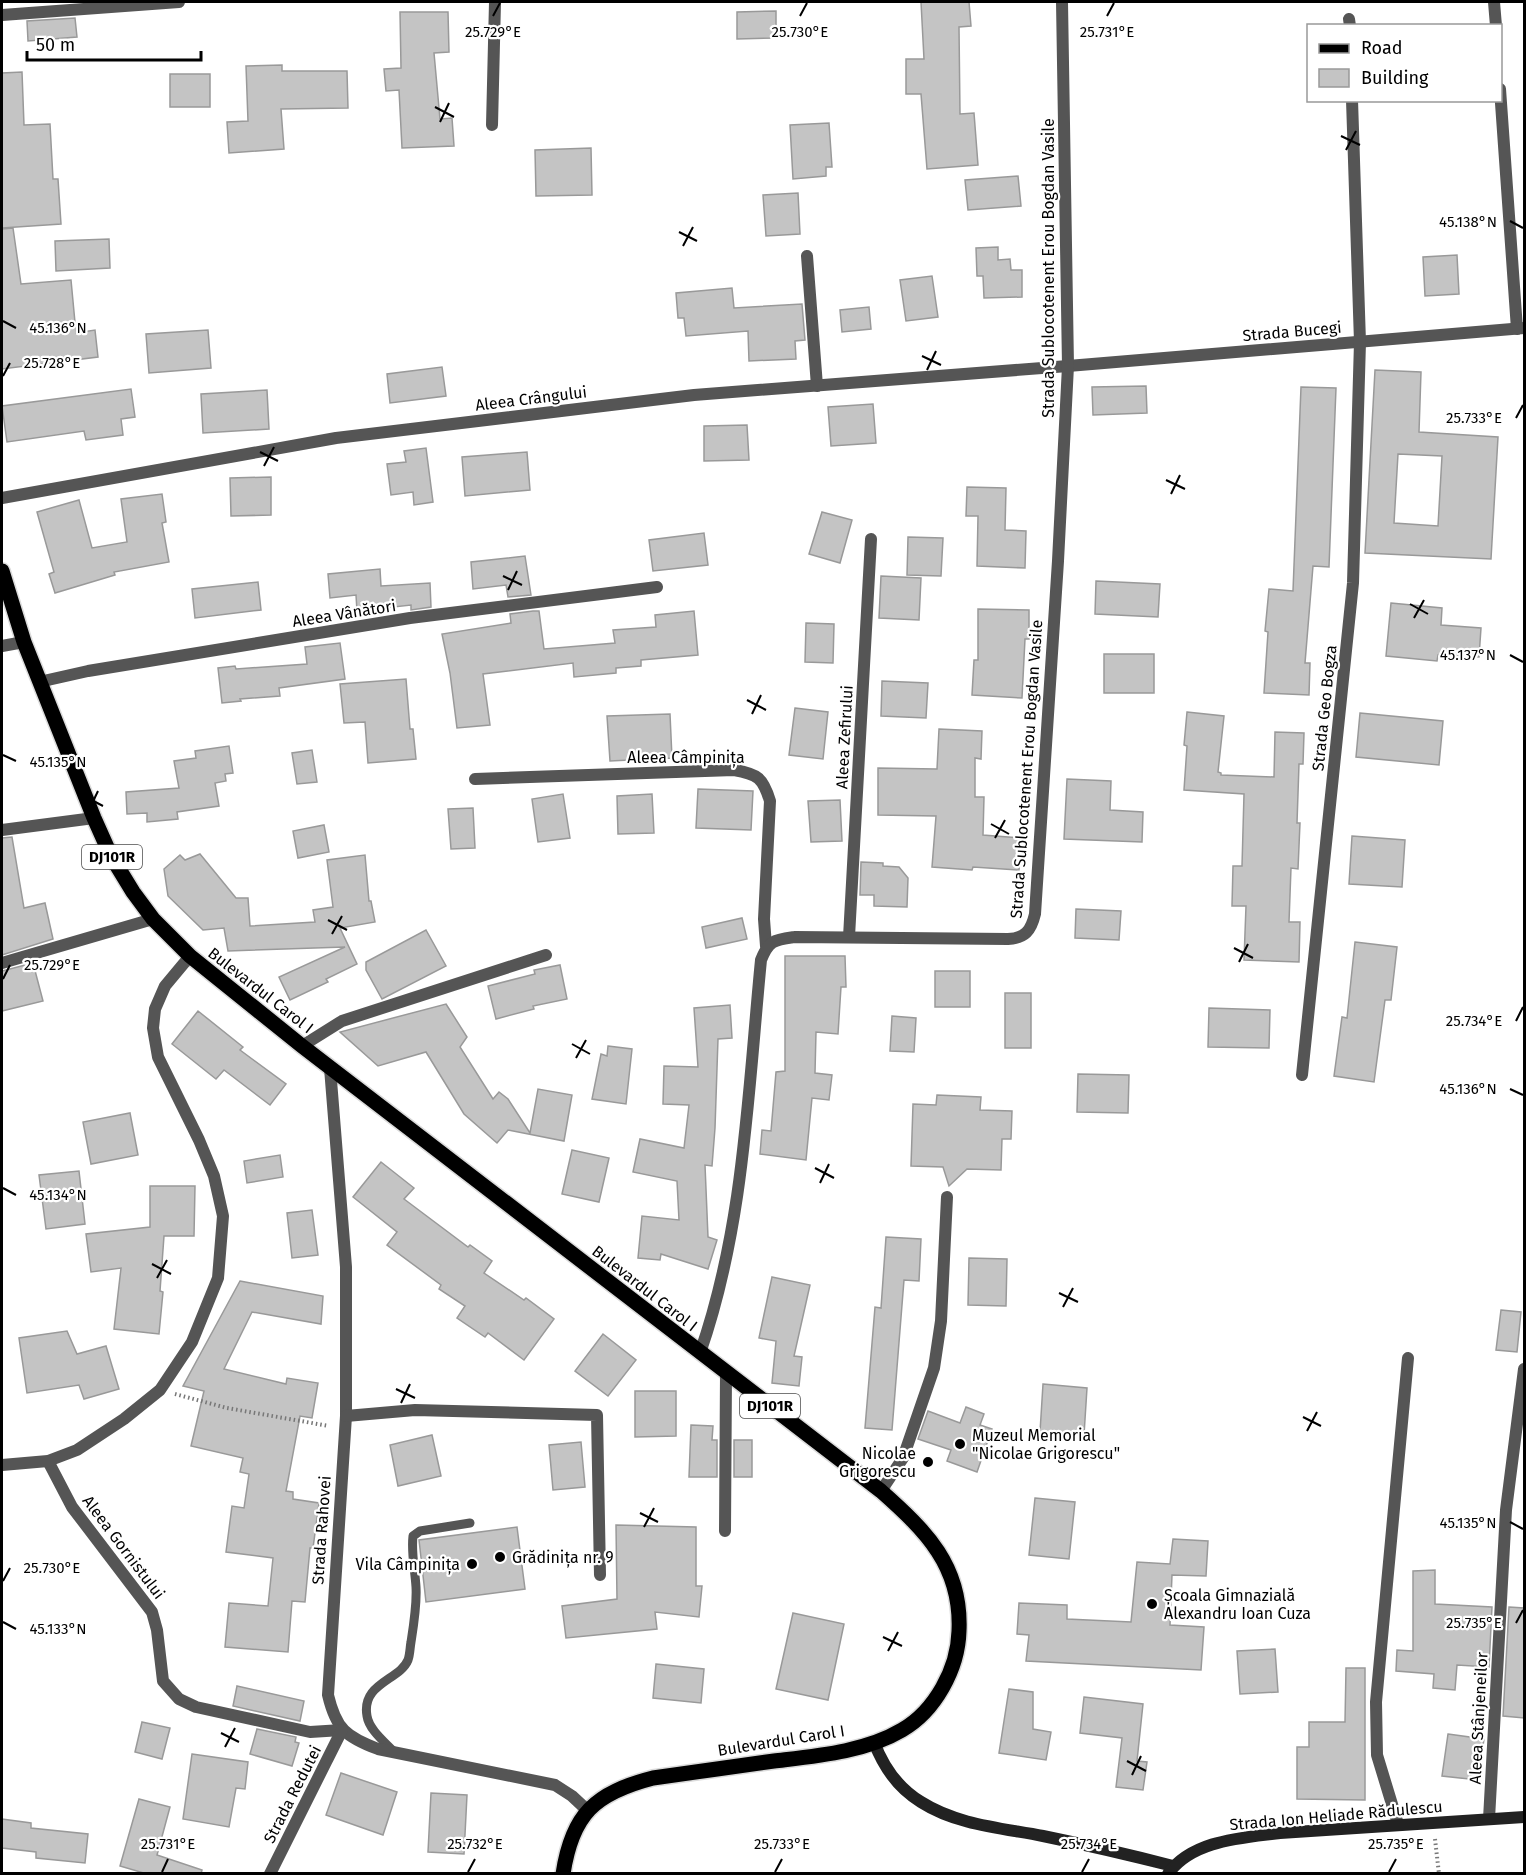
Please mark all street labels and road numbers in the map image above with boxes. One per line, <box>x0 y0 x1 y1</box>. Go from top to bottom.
street label: Strada Sublocotenent Erou Bogdan Vasile <box>1039 118 1058 418</box>
street label: Strada Bucegi <box>1242 318 1342 345</box>
street label: Aleea Crângului <box>474 382 588 415</box>
street label: Aleea Vânători <box>291 596 397 631</box>
street label: Strada Sublocotenent Erou Bogdan Vasile <box>1007 619 1046 919</box>
street label: Strada Geo Bogza <box>1308 644 1341 772</box>
street label: Aleea Zefirului <box>832 685 857 789</box>
street label: Aleea Câmpinița <box>627 748 745 768</box>
road number: DJ101R <box>82 845 142 869</box>
street label: Bulevardul Carol I <box>204 943 317 1037</box>
street label: Bulevardul Carol I <box>588 1241 701 1335</box>
road number: DJ101R <box>740 1394 800 1418</box>
street label: Strada Rahovei <box>308 1475 335 1585</box>
street label: Aleea Gornistului <box>79 1492 169 1603</box>
street label: Aleea Stânjeneilor <box>1466 1651 1491 1785</box>
street label: Bulevardul Carol I <box>716 1721 846 1760</box>
street label: Strada Redutei <box>260 1742 325 1846</box>
street label: Strada Ion Heliade Rădulescu <box>1229 1797 1443 1834</box>

